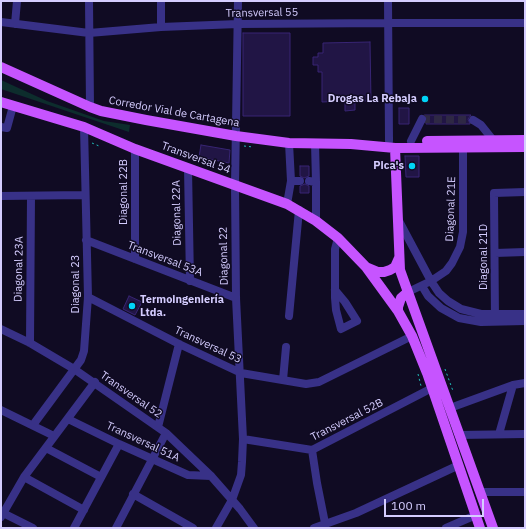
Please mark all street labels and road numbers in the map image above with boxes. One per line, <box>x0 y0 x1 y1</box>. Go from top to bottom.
street label: Transversal 55 <box>226 6 298 20</box>
street label: Corredor Vial de Cartagena <box>108 94 240 130</box>
street label: Transversal 54 <box>160 139 232 177</box>
street label: Diagonal 22B <box>117 159 131 225</box>
street label: Diagonal 21E <box>443 176 459 242</box>
street label: Diagonal 22A <box>170 180 184 246</box>
street label: Diagonal 21D <box>477 224 491 290</box>
street label: Diagonal 22 <box>217 226 231 286</box>
street label: Diagonal 23A <box>12 236 26 302</box>
street label: Transversal 53A <box>125 239 205 279</box>
street label: Diagonal 23 <box>69 255 83 313</box>
street label: Transversal 53 <box>172 324 244 366</box>
street label: Transversal 52 <box>98 369 164 421</box>
street label: Transversal 52B <box>308 396 386 444</box>
street label: Transversal 51A <box>104 419 182 465</box>

